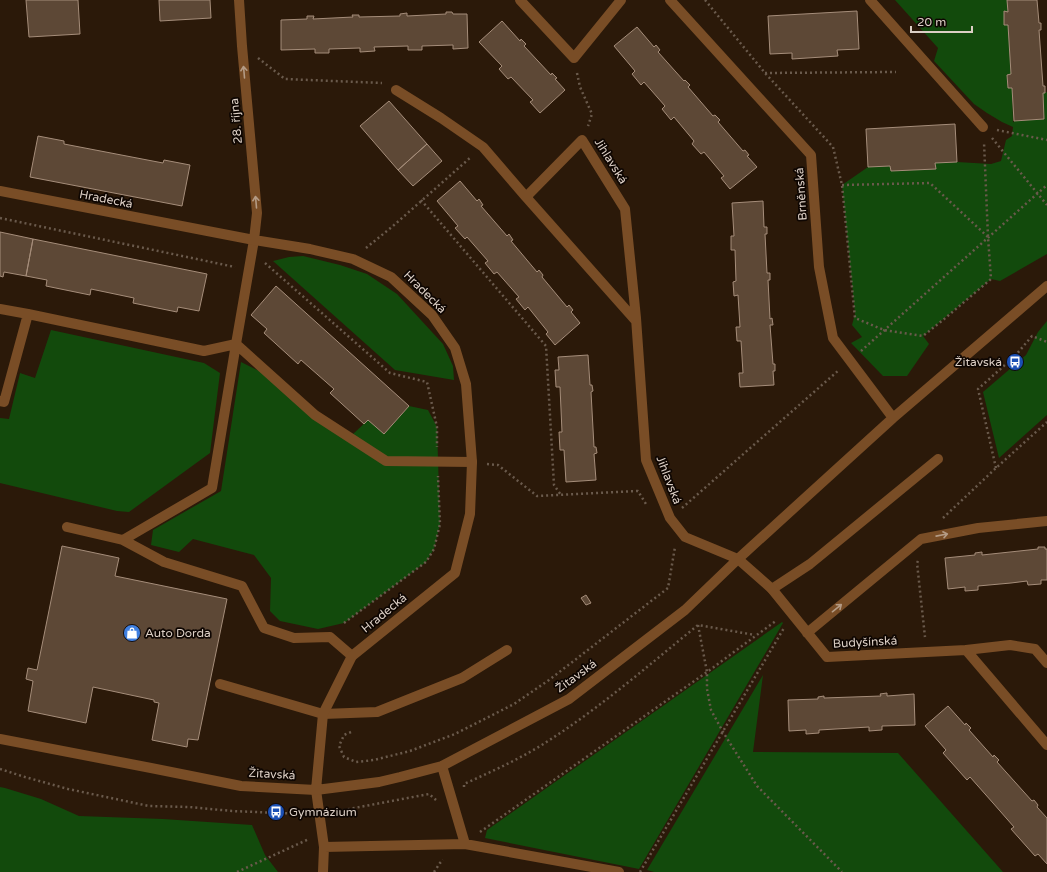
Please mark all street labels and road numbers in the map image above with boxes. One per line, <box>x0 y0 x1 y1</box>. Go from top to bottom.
street label: 28. října <box>227 97 245 145</box>
street label: Jihlavská <box>592 136 630 186</box>
street label: Brněnská <box>792 167 810 221</box>
street label: Hradecká <box>78 187 134 211</box>
street label: Hradecká <box>401 268 449 316</box>
street label: Jihlavská <box>653 454 685 506</box>
street label: Hradecká <box>359 590 409 636</box>
street label: Budyšínská <box>832 633 898 651</box>
street label: Žitavská <box>553 656 599 696</box>
street label: Žitavská <box>248 766 296 782</box>

